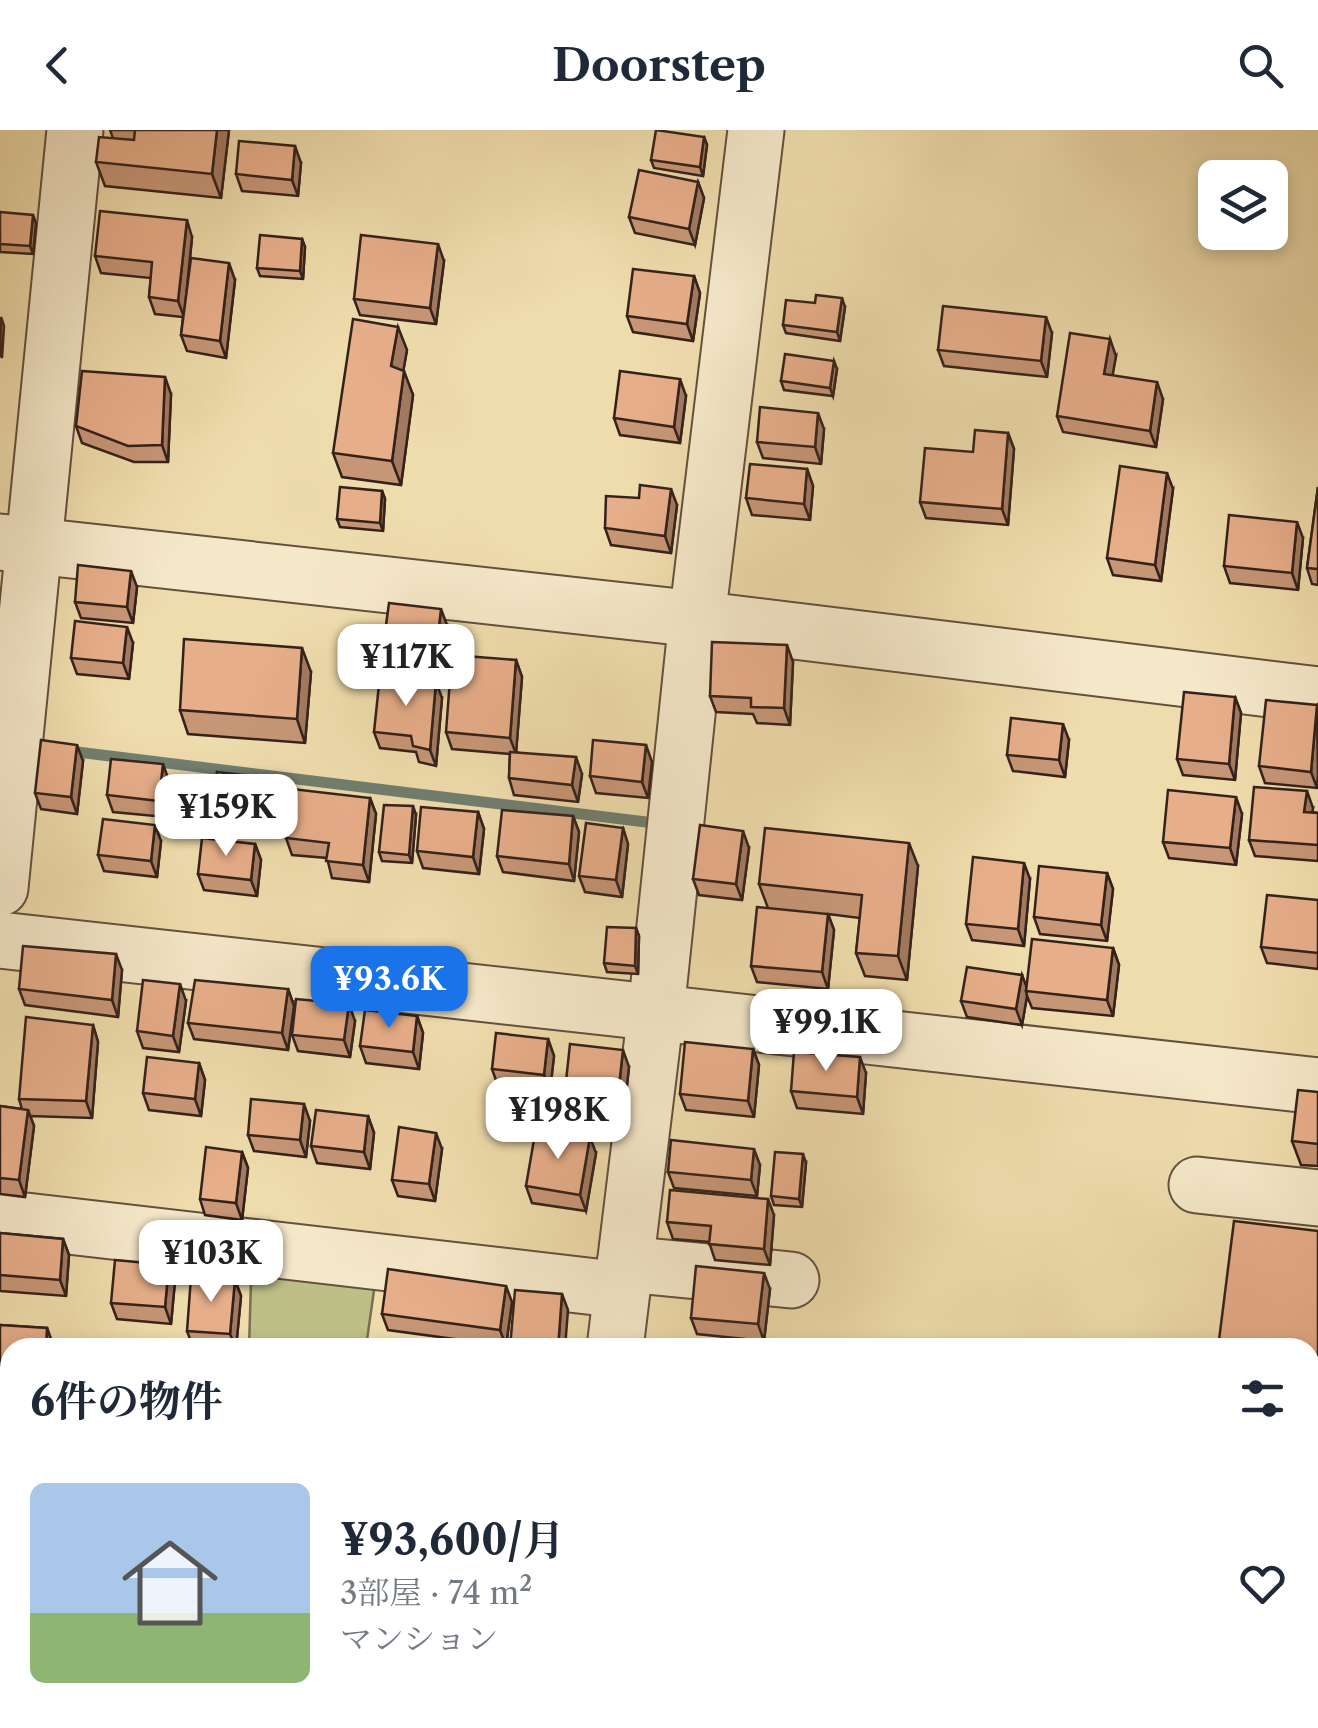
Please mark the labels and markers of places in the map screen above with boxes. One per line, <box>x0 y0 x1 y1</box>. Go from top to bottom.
pin: ¥117K <box>336 624 476 709</box>
pin: ¥159K <box>156 774 296 859</box>
pin: ¥93.6K <box>308 946 470 1031</box>
pin: ¥99.1K <box>745 989 907 1074</box>
pin: ¥198K <box>488 1077 628 1162</box>
pin: ¥103K <box>141 1220 281 1305</box>

